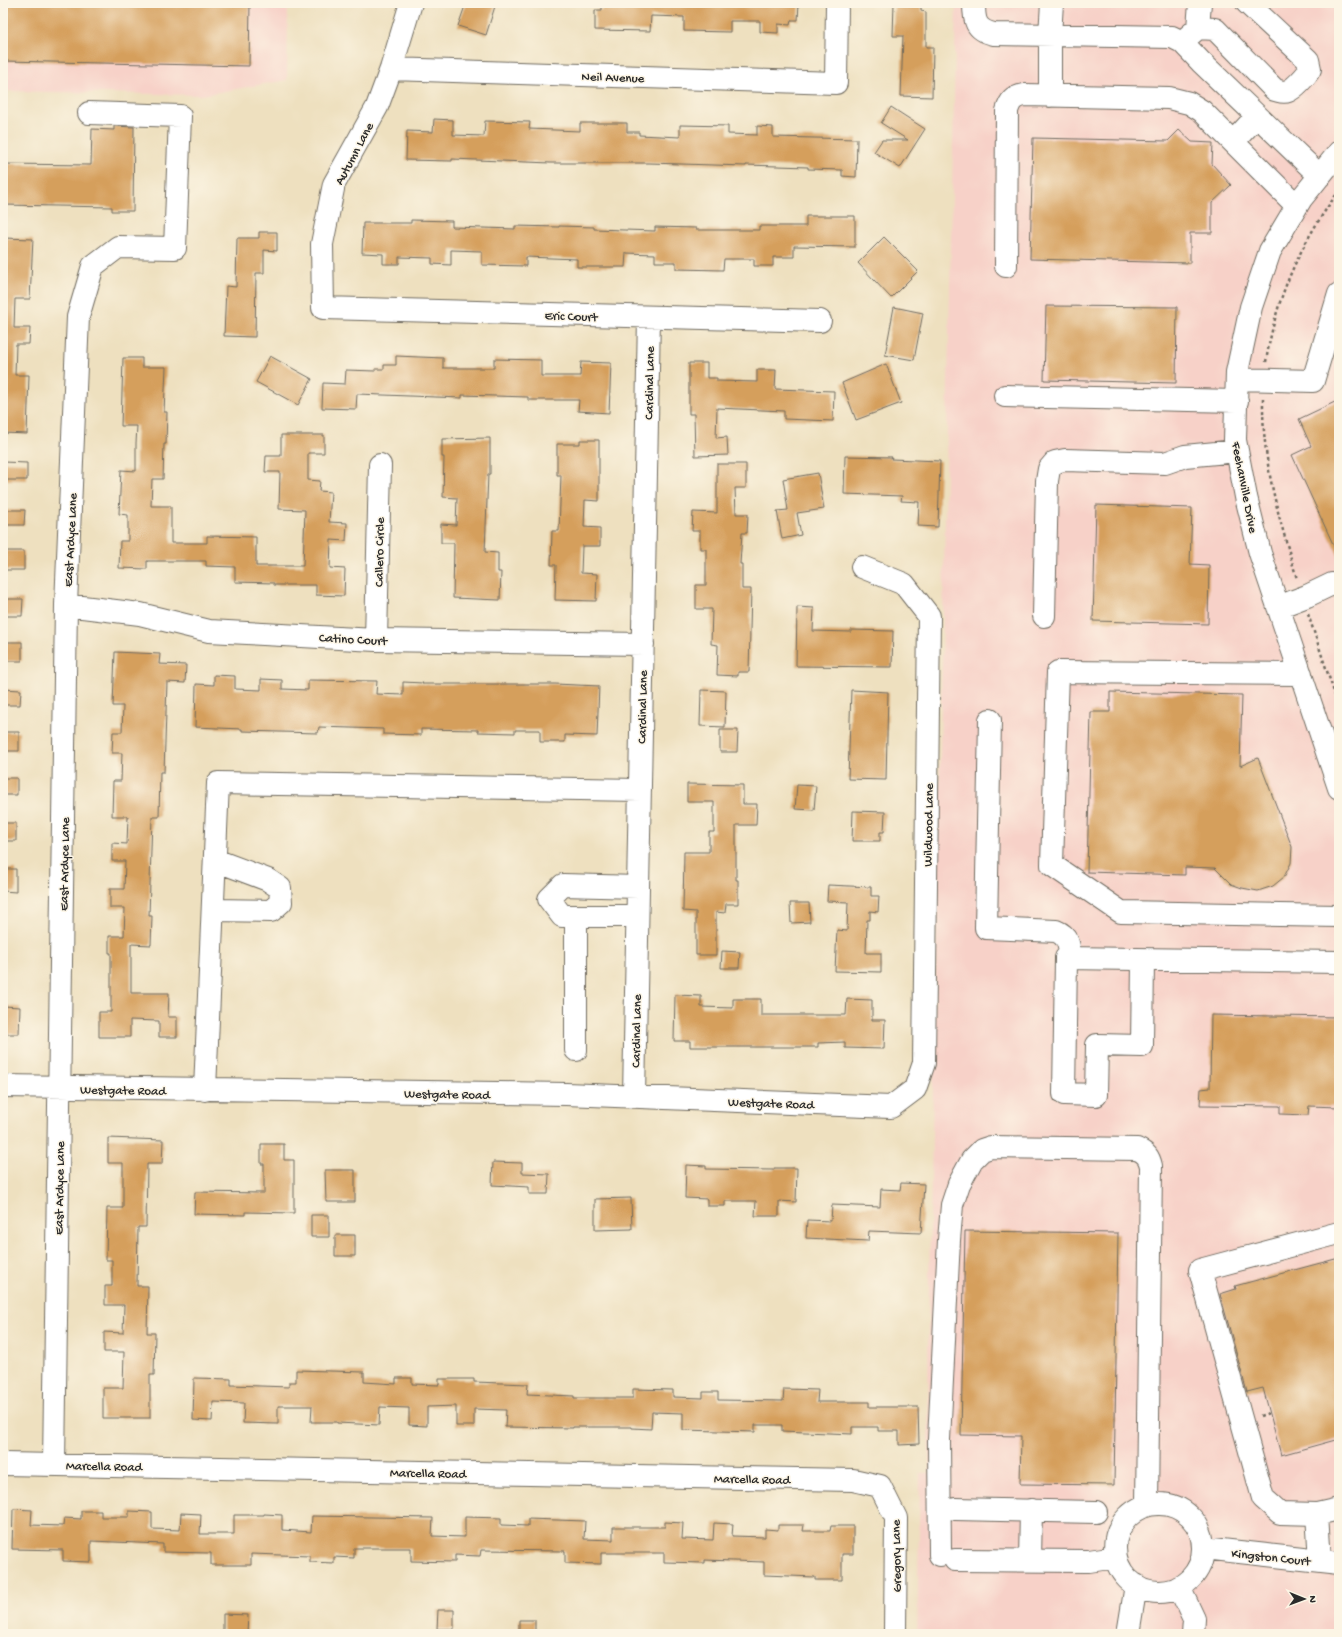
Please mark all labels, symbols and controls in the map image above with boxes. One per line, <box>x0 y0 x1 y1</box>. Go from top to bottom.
street label: Neil Avenue <box>581 70 645 87</box>
street label: Autumn Lane <box>332 120 378 188</box>
street label: Eric Court <box>544 309 599 326</box>
street label: Cardinal Lane <box>642 346 659 420</box>
street label: Feehanville Drive <box>1227 439 1260 535</box>
street label: East Ardyce Lane <box>62 493 81 587</box>
street label: Callero Circle <box>372 517 389 587</box>
street label: Catino Court <box>318 631 389 650</box>
street label: Cardinal Lane <box>635 670 652 744</box>
street label: Wildwood Lane <box>921 783 938 867</box>
street label: East Ardyce Lane <box>57 817 74 911</box>
street label: Cardinal Lane <box>629 994 646 1068</box>
street label: Westgate Road <box>80 1083 167 1100</box>
street label: Westgate Road <box>404 1087 491 1104</box>
street label: Westgate Road <box>728 1096 815 1114</box>
street label: East Ardyce Lane <box>52 1141 69 1235</box>
street label: Marcella Road <box>66 1459 144 1476</box>
street label: Marcella Road <box>390 1466 468 1483</box>
street label: Marcella Road <box>714 1472 792 1489</box>
street label: Gregory Lane <box>889 1519 906 1592</box>
street label: Kingston Court <box>1230 1547 1313 1570</box>
north arrow <box>1284 1579 1324 1619</box>
text: N <box>1306 1595 1318 1603</box>

